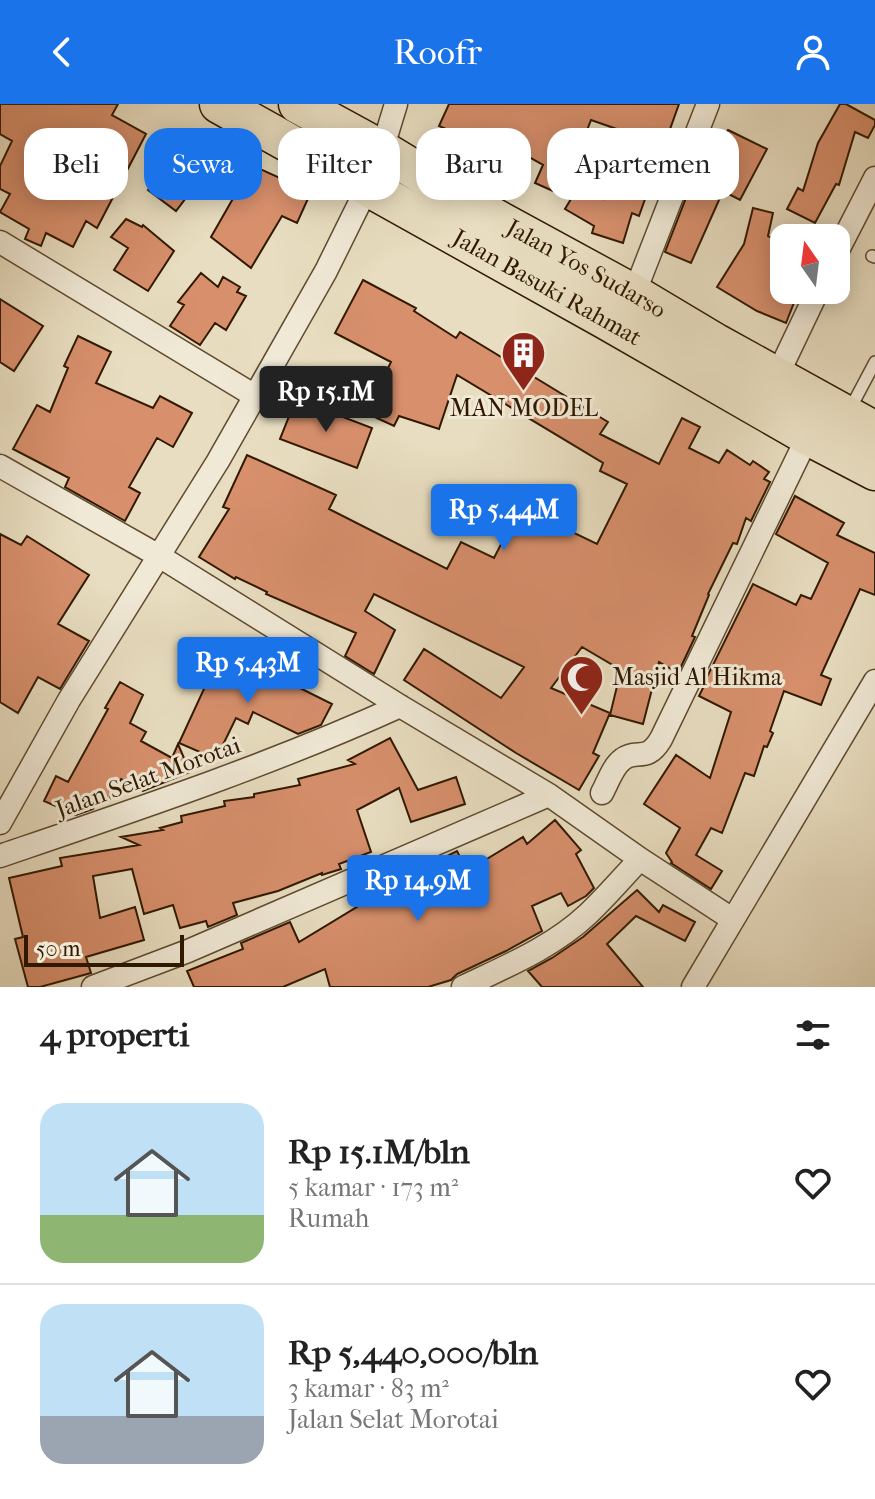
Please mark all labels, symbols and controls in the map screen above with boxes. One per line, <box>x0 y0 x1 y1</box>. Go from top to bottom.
icon: back <box>40 30 84 74</box>
icon: person <box>791 30 835 74</box>
text: Roofr <box>393 31 482 73</box>
chip: Beli <box>24 128 128 200</box>
chip: Sewa <box>144 128 262 200</box>
chip: Filter <box>278 128 400 200</box>
chip: Baru <box>416 128 531 200</box>
chip: Apartemen <box>547 128 739 200</box>
street label: Jalan Yos Sudarso <box>500 212 671 324</box>
street label: Jalan Basuki Rahmat <box>446 222 647 352</box>
north arrow <box>770 224 850 304</box>
map controls <box>770 224 850 304</box>
building icon: MAN MODEL <box>500 330 548 393</box>
pin: Rp 15.1M <box>243 366 409 434</box>
text: Rp 15.1M <box>277 376 375 407</box>
place label: MAN MODEL <box>450 394 599 422</box>
pin: Rp 5.44M <box>421 484 587 552</box>
text: Rp 5.44M <box>449 494 559 525</box>
pin: Rp 5.43M <box>165 637 331 705</box>
text: Rp 5.43M <box>195 647 301 678</box>
mosque icon: Masjid Al Hikma <box>557 653 605 716</box>
place label: Masjid Al Hikma <box>612 663 783 691</box>
street label: Jalan Selat Morotai <box>50 731 244 824</box>
pin: Rp 14.9M <box>335 855 501 923</box>
text: Rp 14.9M <box>365 865 471 896</box>
scale bar <box>24 931 184 967</box>
text: 50 m <box>36 936 81 962</box>
icon: filters <box>791 1013 835 1057</box>
text: 4 properti <box>40 1015 189 1055</box>
text: Rp 15.1M/bln <box>288 1132 470 1172</box>
icon: home <box>104 1135 200 1231</box>
icon: heart <box>791 1161 835 1205</box>
text: 5 kamar · 173 m² <box>288 1172 458 1203</box>
text: Rumah <box>288 1203 369 1234</box>
text: Rp 5,440,000/bln <box>288 1333 538 1373</box>
icon: home <box>104 1336 200 1432</box>
icon: heart <box>791 1362 835 1406</box>
text: 3 kamar · 83 m² <box>288 1373 449 1404</box>
text: Jalan Selat Morotai <box>288 1404 499 1435</box>

